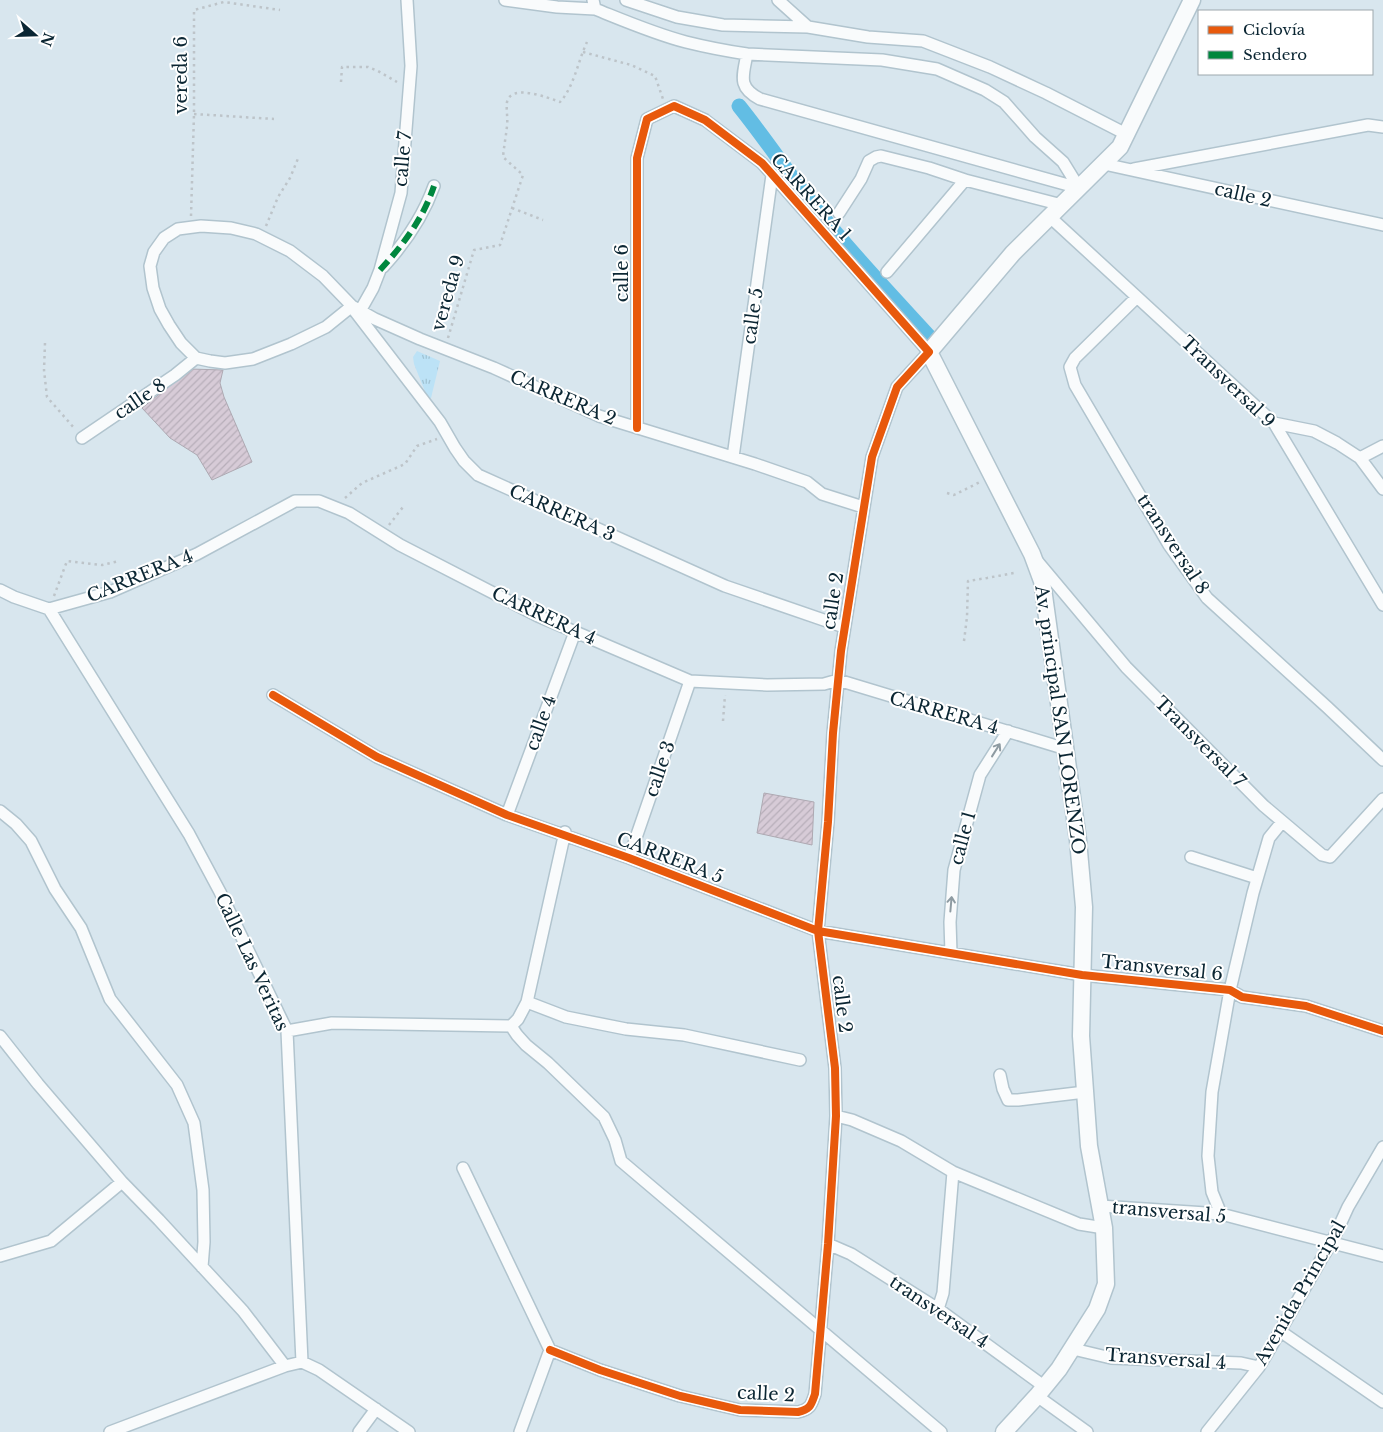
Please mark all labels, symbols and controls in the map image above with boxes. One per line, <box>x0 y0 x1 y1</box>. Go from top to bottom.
north arrow <box>10 10 60 60</box>
legend <box>1198 10 1373 75</box>
text: Ciclovía <box>1243 20 1306 39</box>
text: N <box>37 30 58 49</box>
street label: vereda 6 <box>170 36 192 114</box>
text: Sendero <box>1243 45 1307 64</box>
street label: calle 7 <box>390 129 416 188</box>
street label: CARRERA 1 <box>766 149 856 245</box>
street label: calle 2 <box>1212 178 1274 212</box>
street label: calle 6 <box>611 244 633 302</box>
street label: vereda 9 <box>427 252 469 334</box>
street label: calle 5 <box>738 286 768 346</box>
street label: Transversal 9 <box>1176 332 1280 432</box>
street label: CARRERA 2 <box>507 366 619 430</box>
street label: calle 8 <box>110 374 170 424</box>
street label: CARRERA 3 <box>506 480 618 546</box>
street label: transversal 8 <box>1132 490 1214 598</box>
street label: CARRERA 4 <box>84 545 196 607</box>
street label: calle 2 <box>818 571 848 631</box>
street label: CARRERA 4 <box>488 582 600 650</box>
street label: Av. principal SAN LORENZO <box>1030 583 1090 856</box>
street label: CARRERA 4 <box>887 687 1001 739</box>
street label: calle 4 <box>521 692 561 754</box>
street label: Transversal 7 <box>1150 692 1251 793</box>
street label: calle 3 <box>640 738 680 800</box>
one-way arrow <box>991 743 1001 757</box>
street label: calle 1 <box>945 809 981 867</box>
street label: CARRERA 5 <box>614 828 726 888</box>
street label: Calle Las Veritas <box>210 889 294 1035</box>
one-way arrow <box>946 897 956 913</box>
street label: Transversal 6 <box>1100 951 1224 985</box>
street label: calle 2 <box>828 974 856 1034</box>
street label: transversal 5 <box>1111 1196 1227 1228</box>
street label: Avenida Principal <box>1249 1217 1350 1370</box>
street label: transversal 4 <box>885 1271 993 1353</box>
street label: Transversal 4 <box>1105 1344 1227 1374</box>
street label: calle 2 <box>737 1382 795 1406</box>

